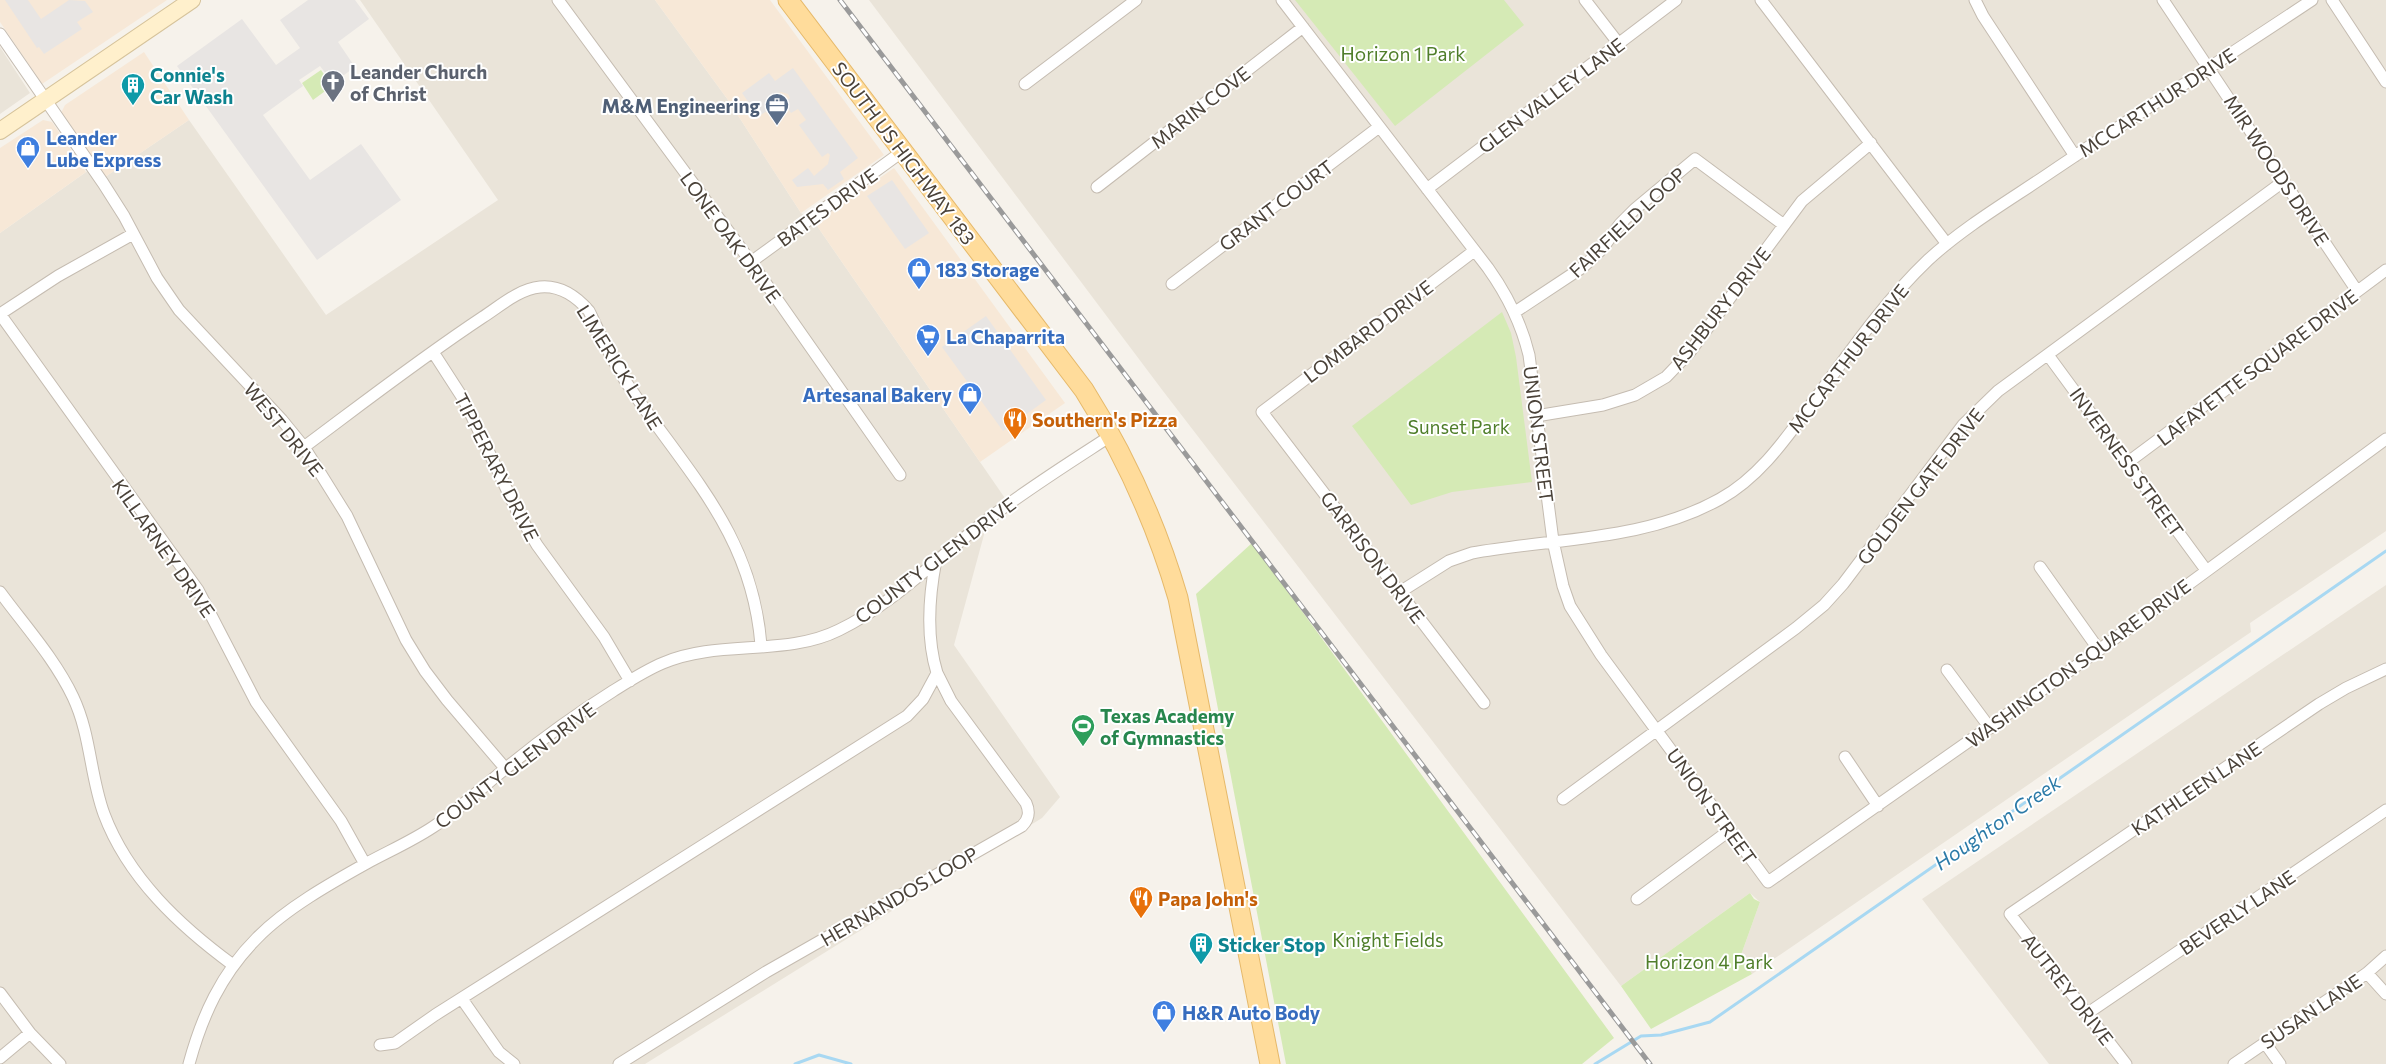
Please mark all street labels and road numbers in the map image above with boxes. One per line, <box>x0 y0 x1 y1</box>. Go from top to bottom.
street label: GLEN VALLEY LANE <box>1473 32 1629 158</box>
street label: MCCARTHUR DRIVE <box>2074 43 2240 161</box>
street label: SOUTH US HIGHWAY 183 <box>828 57 980 249</box>
street label: MARIN COVE <box>1146 61 1254 153</box>
street label: MIR WOODS DRIVE <box>2220 90 2334 250</box>
street label: GRANT COURT <box>1214 155 1338 255</box>
street label: FAIRFIELD LOOP <box>1564 162 1690 282</box>
street label: BATES DRIVE <box>772 163 882 251</box>
street label: LONE OAK DRIVE <box>676 167 786 307</box>
street label: ASHBURY DRIVE <box>1665 242 1775 374</box>
street label: LOMBARD DRIVE <box>1299 275 1437 387</box>
street label: MCCARTHUR DRIVE <box>1783 279 1913 437</box>
street label: LAFAYETTE SQUARE DRIVE <box>2152 284 2362 450</box>
street label: LIMERICK LANE <box>572 300 668 434</box>
street label: UNION STREET <box>1519 364 1559 504</box>
street label: WEST DRIVE <box>239 378 329 480</box>
street label: INVERNESS STREET <box>2065 383 2189 541</box>
street label: TIPPERARY DRIVE <box>450 389 544 545</box>
street label: GOLDEN GATE DRIVE <box>1852 403 1988 569</box>
street label: KILLARNEY DRIVE <box>108 474 220 622</box>
street label: GARRISON DRIVE <box>1316 487 1430 627</box>
street label: COUNTY GLEN DRIVE <box>850 492 1020 628</box>
street label: WASHINGTON SQUARE DRIVE <box>1961 574 2195 752</box>
street label: COUNTY GLEN DRIVE <box>430 697 600 833</box>
street label: KATHLEEN LANE <box>2127 736 2265 840</box>
street label: UNION STREET <box>1662 744 1762 868</box>
street label: HERNANDOS LOOP <box>816 842 982 950</box>
street label: BEVERLY LANE <box>2175 865 2299 959</box>
street label: AUTREY DRIVE <box>2017 929 2119 1049</box>
street label: SUSAN LANE <box>2256 969 2366 1053</box>

